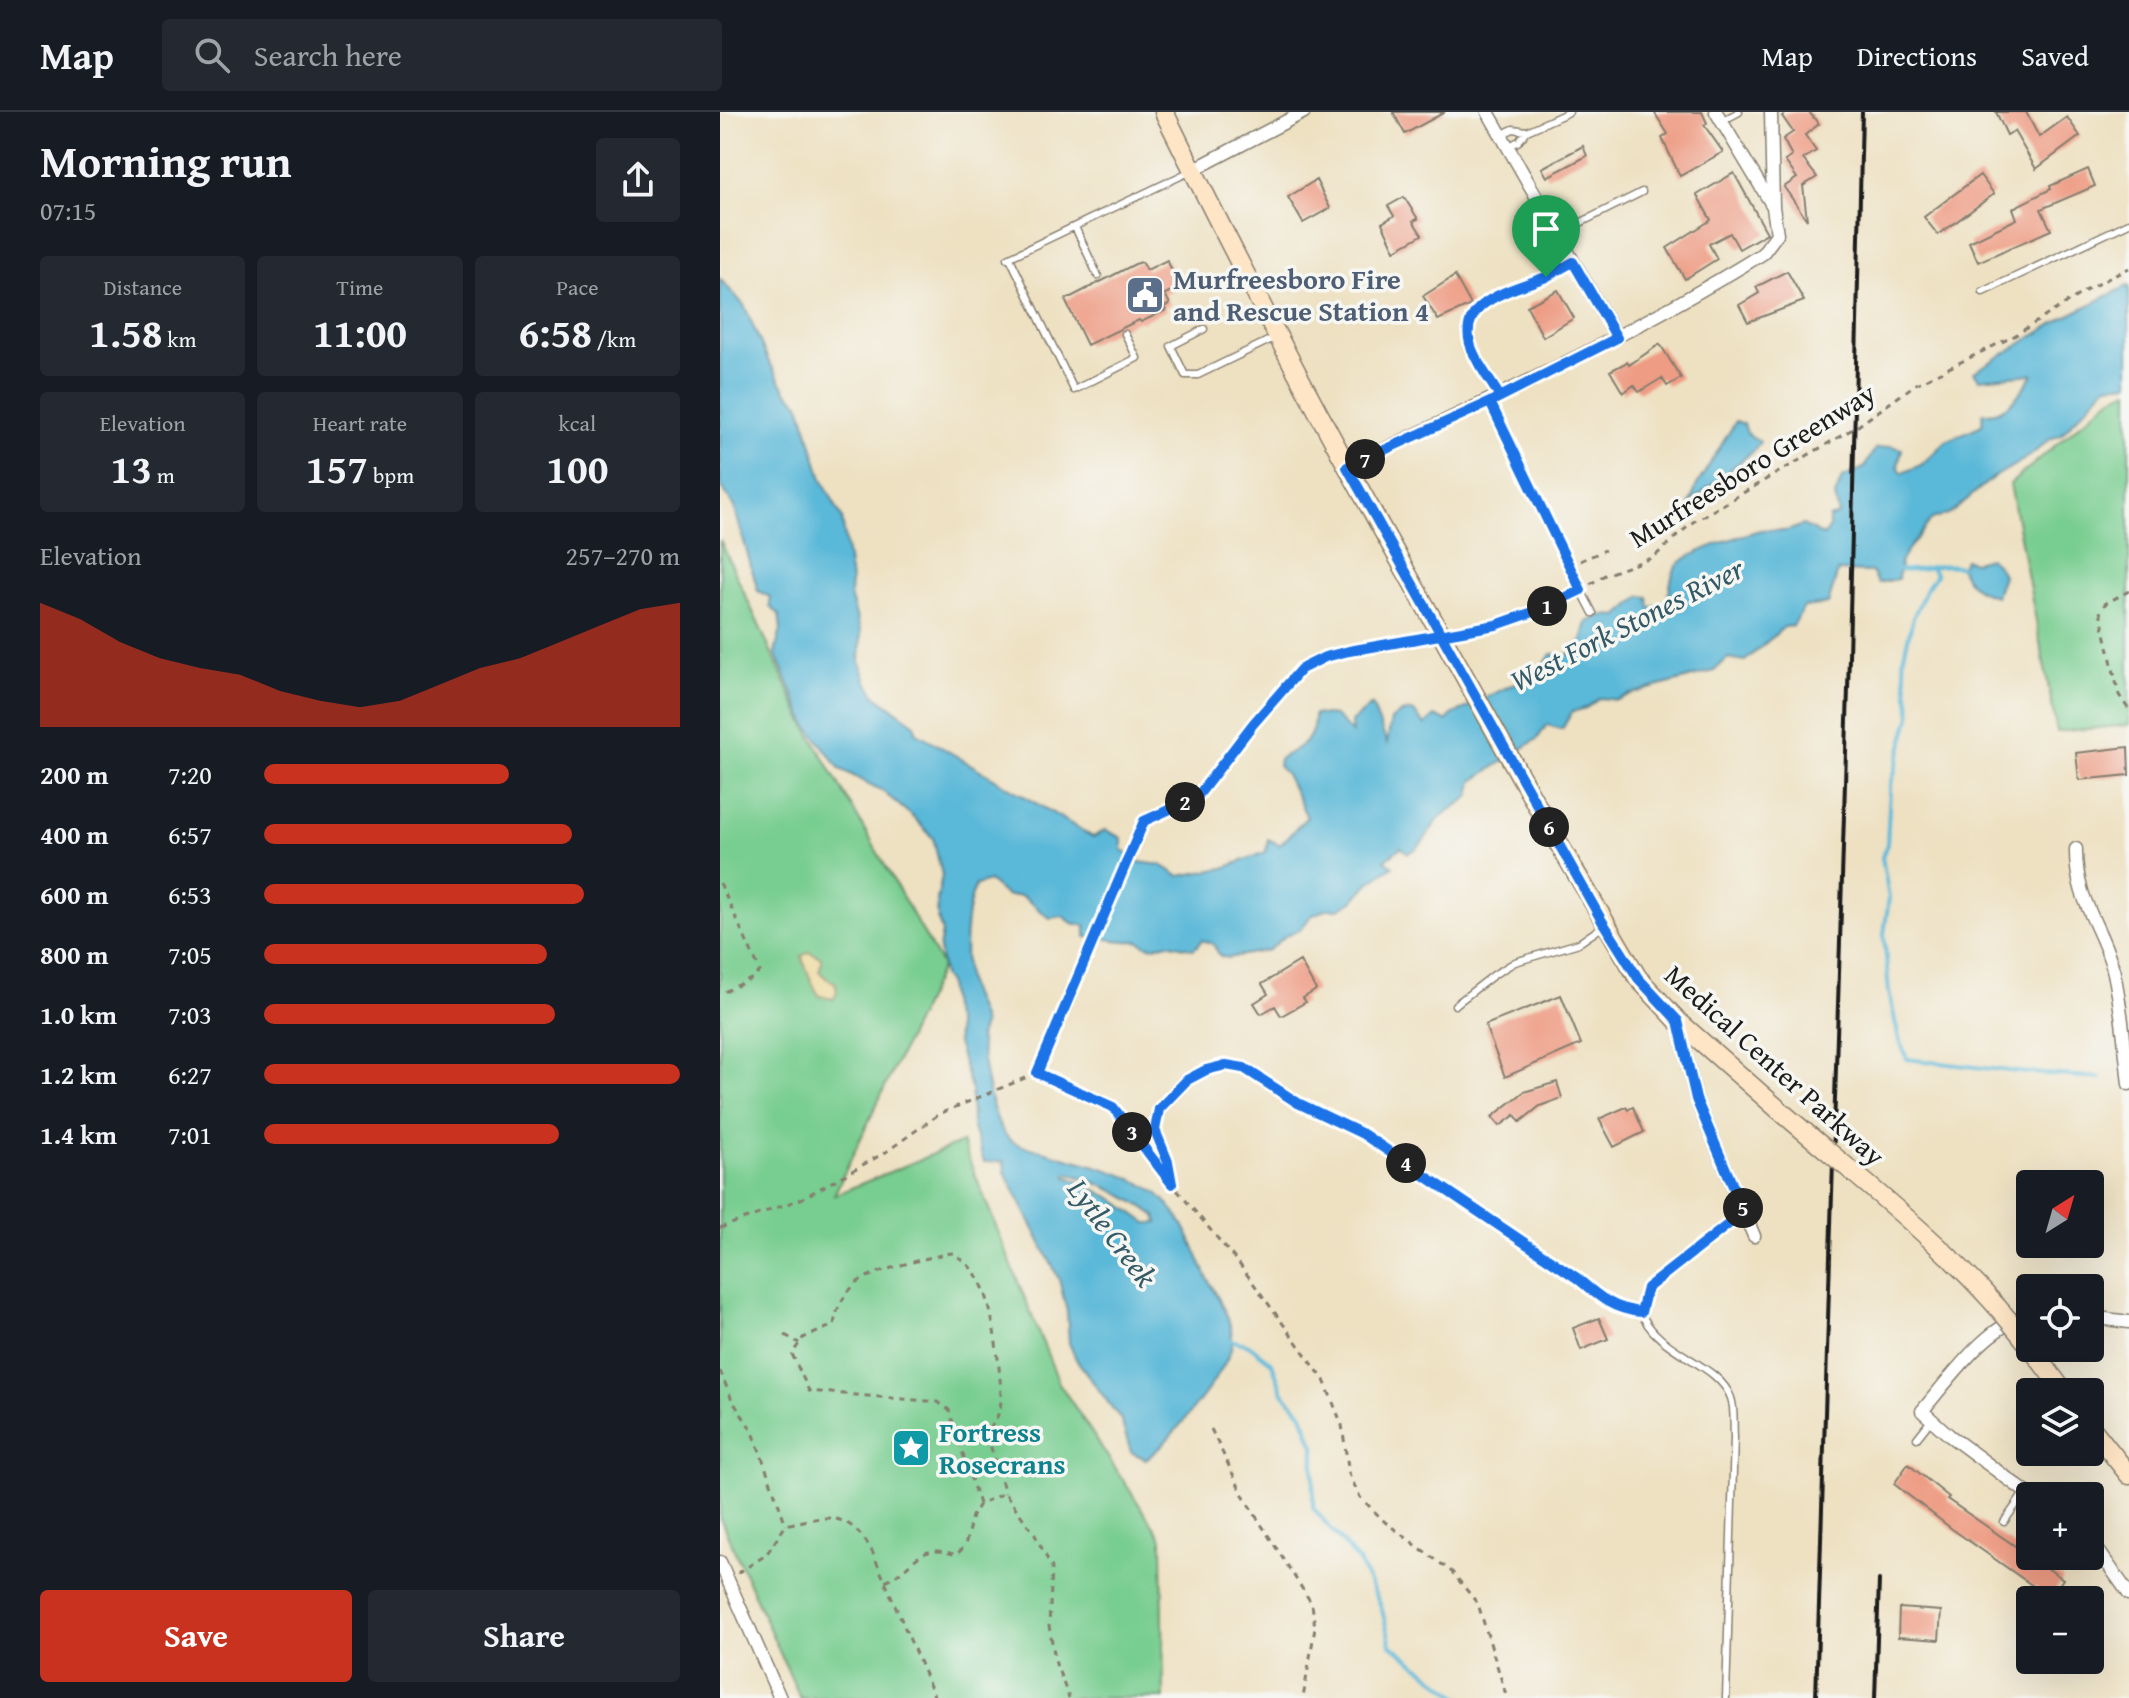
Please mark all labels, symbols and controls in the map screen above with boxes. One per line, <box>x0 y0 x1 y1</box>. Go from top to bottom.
search box <box>162 19 722 91</box>
text: Map <box>40 27 114 83</box>
icon: search <box>190 33 234 77</box>
text: Search here <box>254 33 402 77</box>
text: Map <box>1761 35 1813 76</box>
text: Directions <box>1857 35 1977 76</box>
text: Saved <box>2021 35 2089 76</box>
text: Morning run <box>40 129 291 193</box>
button: share <box>596 138 680 222</box>
text: 07:15 <box>40 191 96 230</box>
pin <box>1512 195 1580 277</box>
icon: arrive <box>1524 207 1568 251</box>
place label: Murfreesboro Fire and Rescue Station 4 <box>1173 258 1429 331</box>
text: Distance <box>103 271 182 303</box>
text: Time <box>337 271 383 303</box>
text: Pace <box>556 271 598 303</box>
public building icon: Murfreesboro Fire and Rescue Station 4 <box>1124 274 1166 316</box>
text: 1.58 <box>89 303 162 362</box>
text: 11:00 <box>313 303 407 362</box>
text: 6:58 <box>518 303 592 362</box>
text: km <box>162 323 196 355</box>
text: /km <box>592 323 636 355</box>
street label: Murfreesboro Greenway <box>1621 372 1883 557</box>
text: Elevation <box>100 407 186 439</box>
text: Heart rate <box>313 407 407 439</box>
text: kcal <box>559 407 596 439</box>
text: 13 <box>111 439 152 498</box>
text: 157 <box>306 439 368 498</box>
text: 100 <box>546 439 608 498</box>
pin: 7 <box>1345 439 1385 479</box>
text: 7 <box>1359 443 1371 475</box>
text: m <box>152 459 175 491</box>
text: bpm <box>368 459 414 491</box>
text: Elevation <box>40 536 142 575</box>
text: 257–270 m <box>566 536 680 575</box>
water label: West Fork Stones River <box>1502 546 1752 702</box>
pin: 1 <box>1527 586 1567 626</box>
text: 1 <box>1541 590 1553 622</box>
text: 200 m <box>40 755 108 794</box>
text: 7:20 <box>168 755 212 794</box>
pin: 2 <box>1165 782 1205 822</box>
text: 2 <box>1179 786 1191 818</box>
pin: 6 <box>1529 807 1569 847</box>
text: 6 <box>1543 811 1555 843</box>
text: 400 m <box>40 815 108 854</box>
text: 6:57 <box>168 815 212 854</box>
text: 600 m <box>40 875 108 914</box>
text: 6:53 <box>168 875 212 914</box>
text: 800 m <box>40 935 108 974</box>
text: 7:05 <box>168 935 212 974</box>
street label: Medical Center Parkway <box>1656 954 1895 1175</box>
text: 1.0 km <box>40 995 117 1034</box>
text: 7:03 <box>168 995 212 1034</box>
text: 1.2 km <box>40 1055 117 1094</box>
text: 6:27 <box>168 1055 212 1094</box>
pin: 3 <box>1112 1112 1152 1152</box>
text: 1.4 km <box>40 1115 117 1154</box>
text: 7:01 <box>168 1115 212 1154</box>
text: 3 <box>1126 1116 1138 1148</box>
pin: 4 <box>1386 1143 1426 1183</box>
text: 4 <box>1400 1147 1412 1179</box>
water label: Lytle Creek <box>1057 1168 1168 1296</box>
north arrow <box>2016 1170 2104 1258</box>
map controls <box>2016 1170 2104 1674</box>
pin: 5 <box>1723 1188 1763 1228</box>
text: 5 <box>1737 1192 1749 1224</box>
button: locate <box>2016 1274 2104 1362</box>
button: layers <box>2016 1378 2104 1466</box>
place label: Fortress Rosecrans <box>939 1411 1065 1484</box>
place icon: Fortress Rosecrans <box>890 1427 932 1469</box>
button: + <box>2016 1482 2104 1570</box>
button: − <box>2016 1586 2104 1674</box>
button: Save <box>40 1590 352 1682</box>
button: Share <box>368 1590 680 1682</box>

